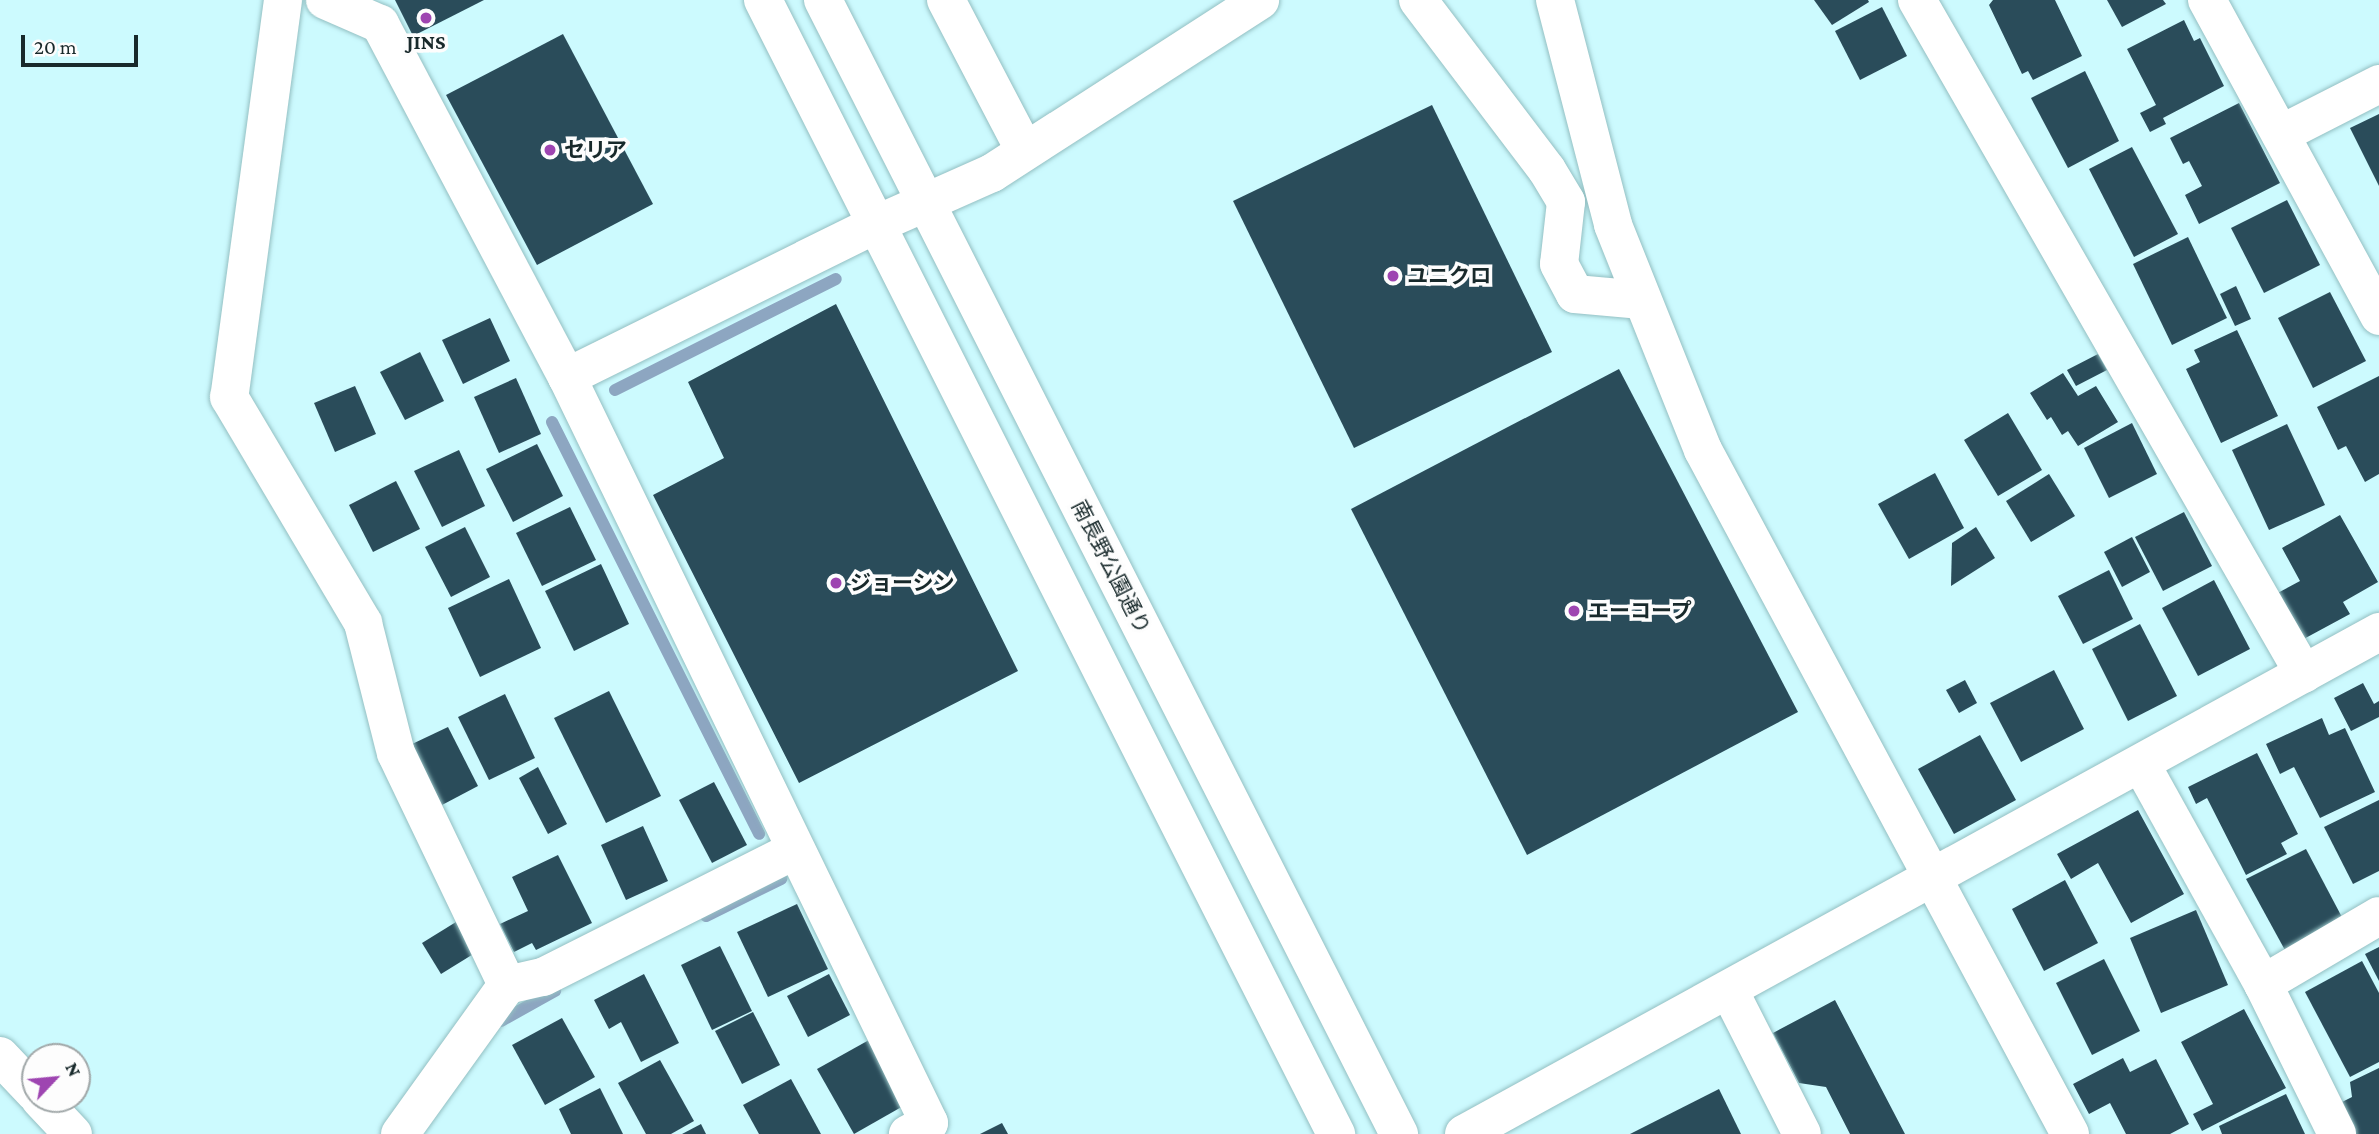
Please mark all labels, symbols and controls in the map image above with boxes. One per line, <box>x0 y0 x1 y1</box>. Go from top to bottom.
marker: JINS <box>418 10 434 26</box>
scale bar <box>24 21 142 65</box>
place label: JINS <box>407 29 445 55</box>
text: 20 m <box>34 35 77 59</box>
place label: セリア <box>564 137 627 163</box>
marker: セリア <box>542 142 558 158</box>
place label: ユニクロ <box>1407 263 1491 289</box>
marker: ユニクロ <box>1385 268 1401 284</box>
street label: 南長野公園通り <box>1066 496 1156 638</box>
place label: ジョーシン <box>850 570 955 596</box>
marker: ジョーシン <box>828 575 844 591</box>
place label: エーコープ <box>1588 598 1693 624</box>
marker: エーコープ <box>1566 603 1582 619</box>
north arrow <box>21 1043 91 1113</box>
text: N <box>61 1059 86 1080</box>

